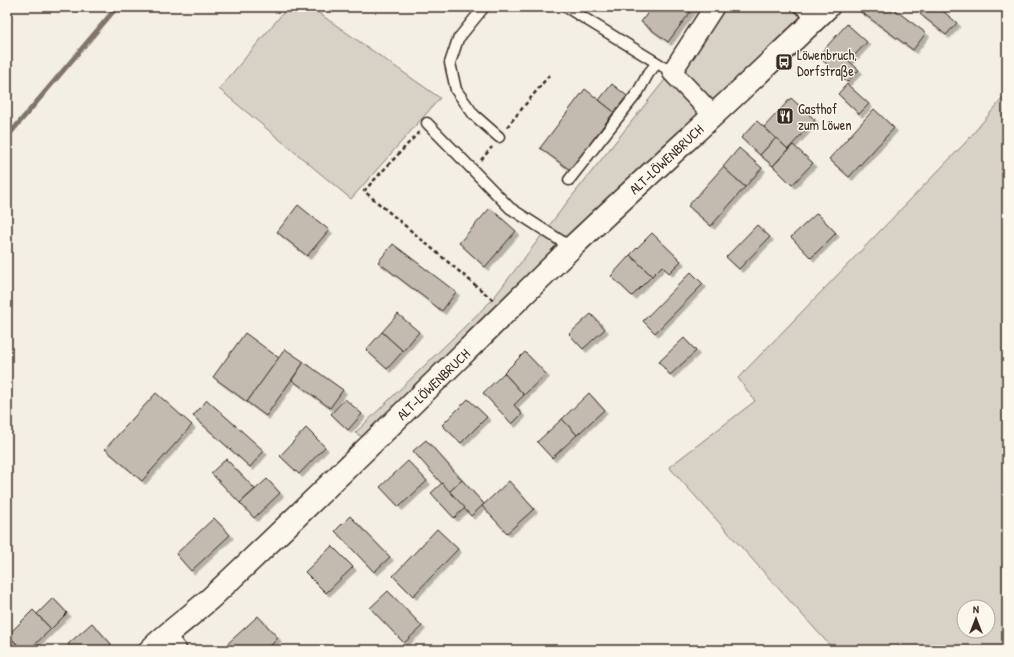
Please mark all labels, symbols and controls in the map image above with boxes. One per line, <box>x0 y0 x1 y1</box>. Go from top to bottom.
place label: Löwenbruch, Dorfstraße <box>797 45 857 81</box>
bus stop icon: Löwenbruch, Dorfstraße <box>774 52 794 72</box>
place label: Gasthof zum Löwen <box>798 99 852 134</box>
restaurant icon: Gasthof zum Löwen <box>775 106 795 126</box>
street label: ALT-LÖWENBRUCH <box>625 119 707 198</box>
street label: ALT-LÖWENBRUCH <box>392 344 474 424</box>
north arrow <box>956 599 996 639</box>
text: N <box>973 602 979 616</box>

